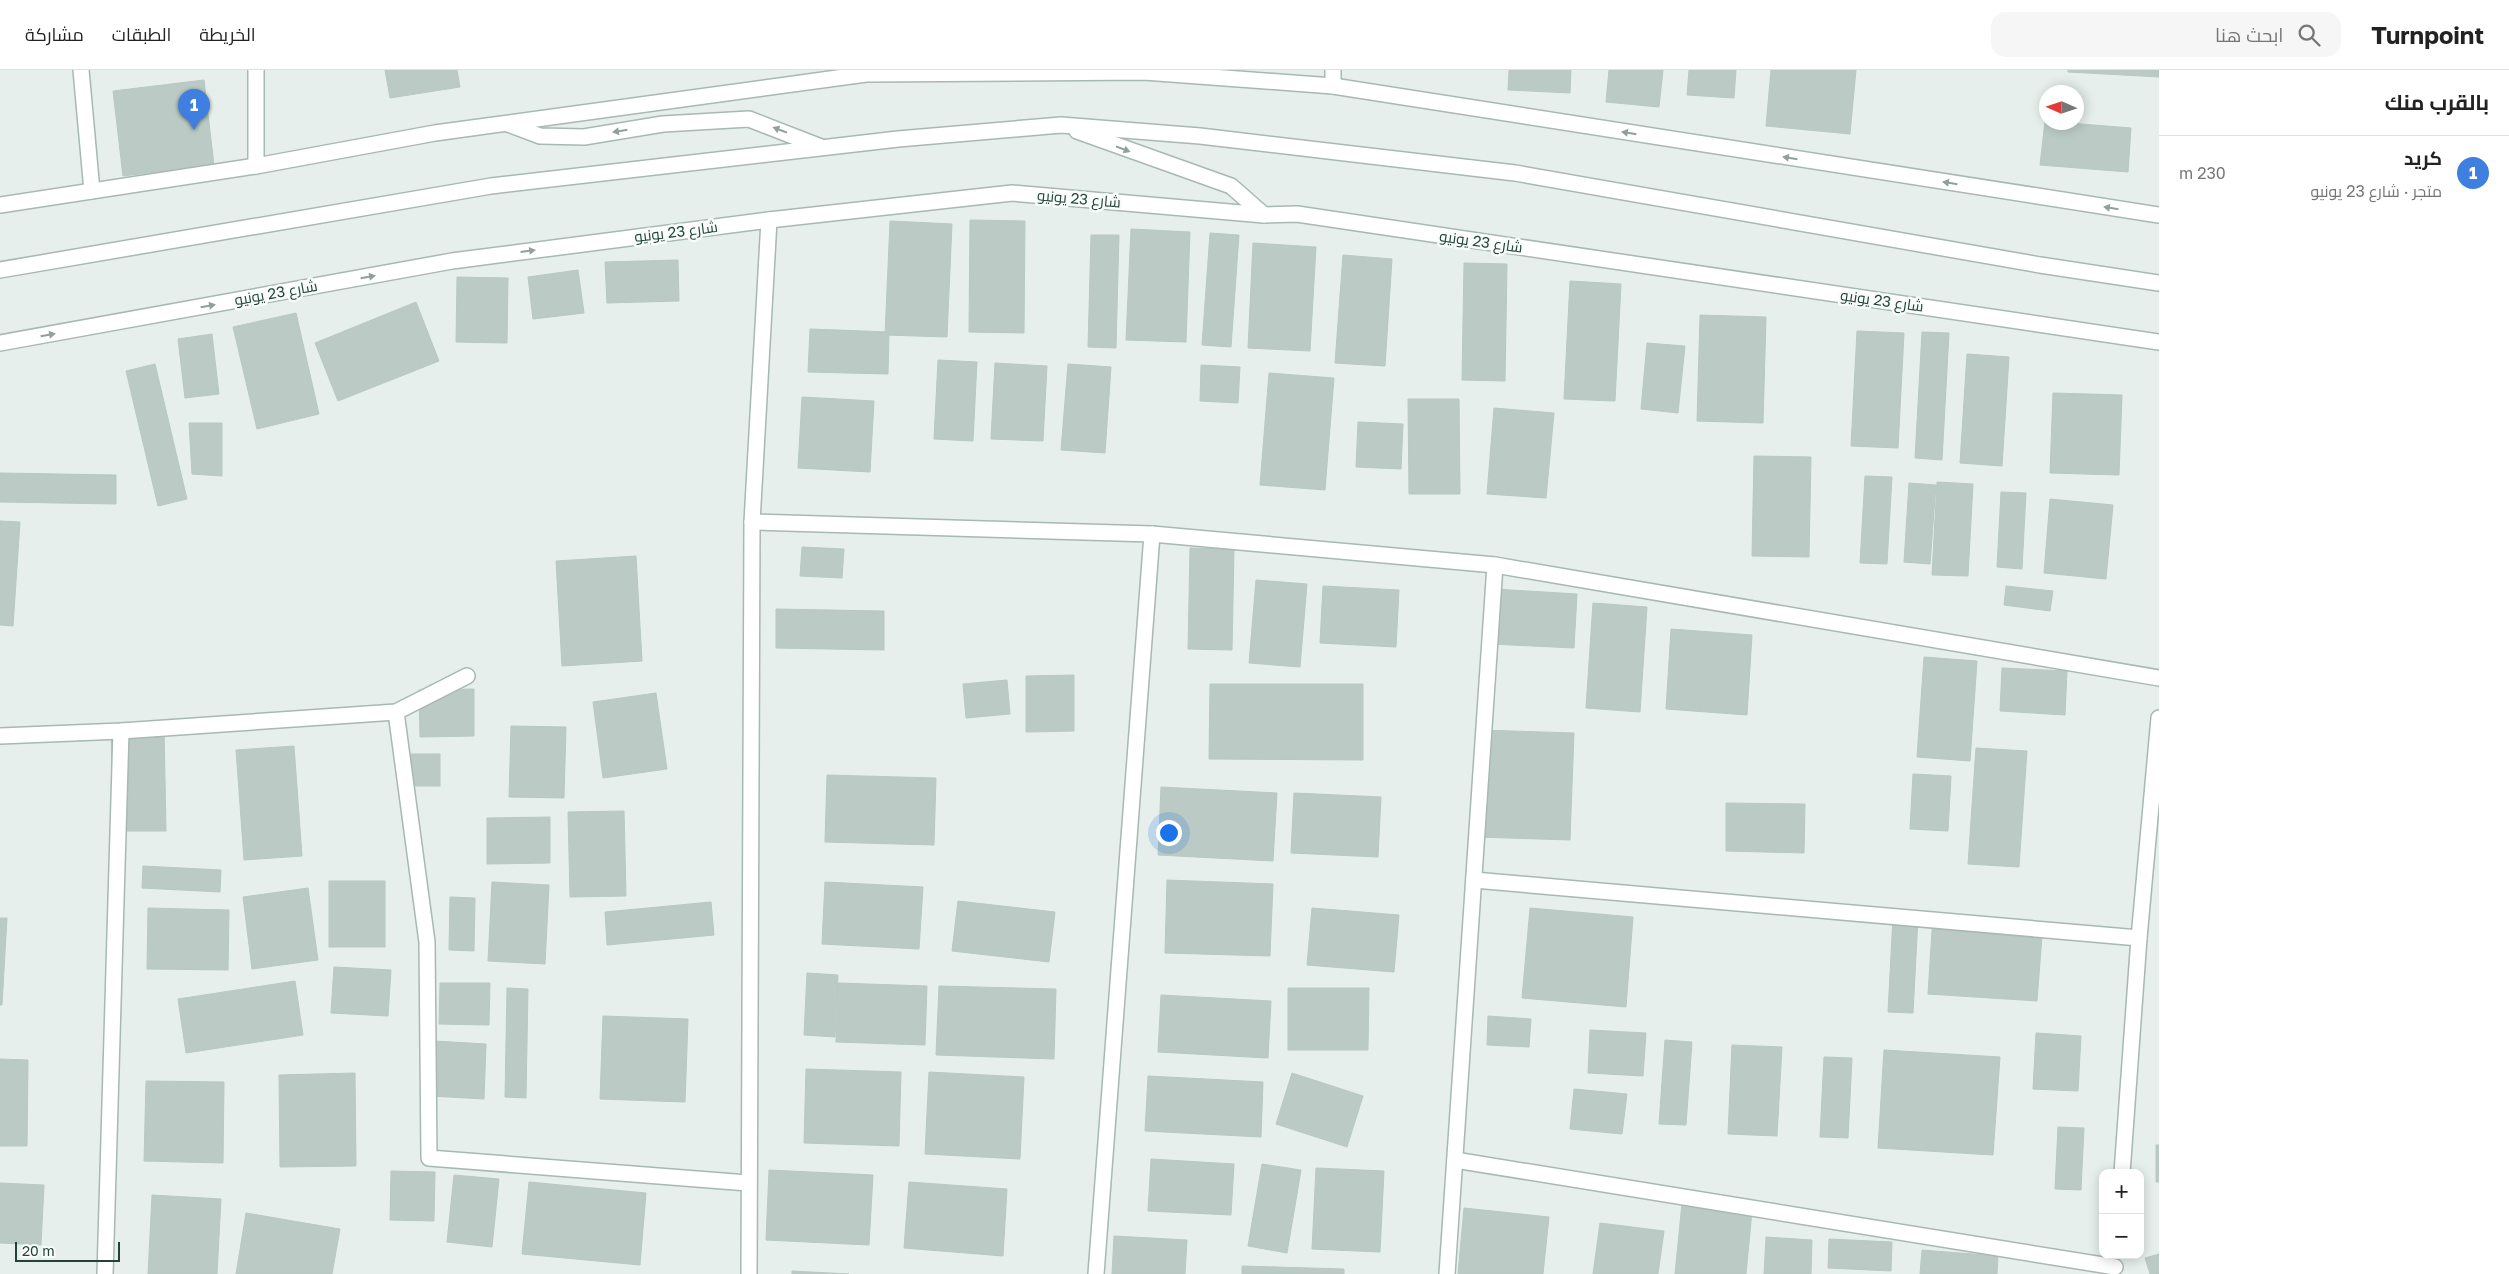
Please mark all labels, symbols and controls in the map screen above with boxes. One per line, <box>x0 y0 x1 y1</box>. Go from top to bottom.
search box <box>1991 12 2341 57</box>
text: Turnpoint <box>2371 20 2484 49</box>
icon: search <box>2295 21 2323 49</box>
text: مشاركة <box>25 23 84 45</box>
text: الطبقات <box>112 23 171 45</box>
text: الخريطة <box>199 23 256 45</box>
text: ابحث هنا <box>2215 23 2283 46</box>
north arrow <box>2039 85 2084 130</box>
pin: 1 <box>178 89 210 130</box>
text: بالقرب منك <box>2385 89 2489 115</box>
one-way arrow <box>772 126 787 134</box>
one-way arrow <box>612 127 628 135</box>
one-way arrow <box>1621 129 1637 137</box>
one-way arrow <box>1116 146 1131 153</box>
text: كريد <box>2404 146 2442 169</box>
one-way arrow <box>1781 154 1797 162</box>
text: 230 m <box>2179 163 2226 183</box>
text: 1 <box>2469 163 2477 183</box>
one-way arrow <box>1942 179 1958 187</box>
text: متجر · شارع 23 يونيو <box>2310 181 2442 201</box>
street label: شارع 23 يونيو <box>1036 185 1122 214</box>
one-way arrow <box>2102 203 2118 211</box>
street label: شارع 23 يونيو <box>633 217 719 248</box>
street label: شارع 23 يونيو <box>1438 226 1524 259</box>
one-way arrow <box>521 247 537 255</box>
one-way arrow <box>360 272 376 280</box>
street label: شارع 23 يونيو <box>233 276 319 311</box>
street label: شارع 23 يونيو <box>1839 285 1925 318</box>
one-way arrow <box>200 301 216 309</box>
one-way arrow <box>40 330 56 338</box>
your location <box>1156 820 1182 846</box>
map controls <box>2099 1169 2144 1259</box>
button: + <box>2099 1169 2144 1214</box>
button: − <box>2099 1214 2144 1259</box>
scale bar <box>15 1239 120 1262</box>
text: 20 m <box>22 1242 55 1259</box>

